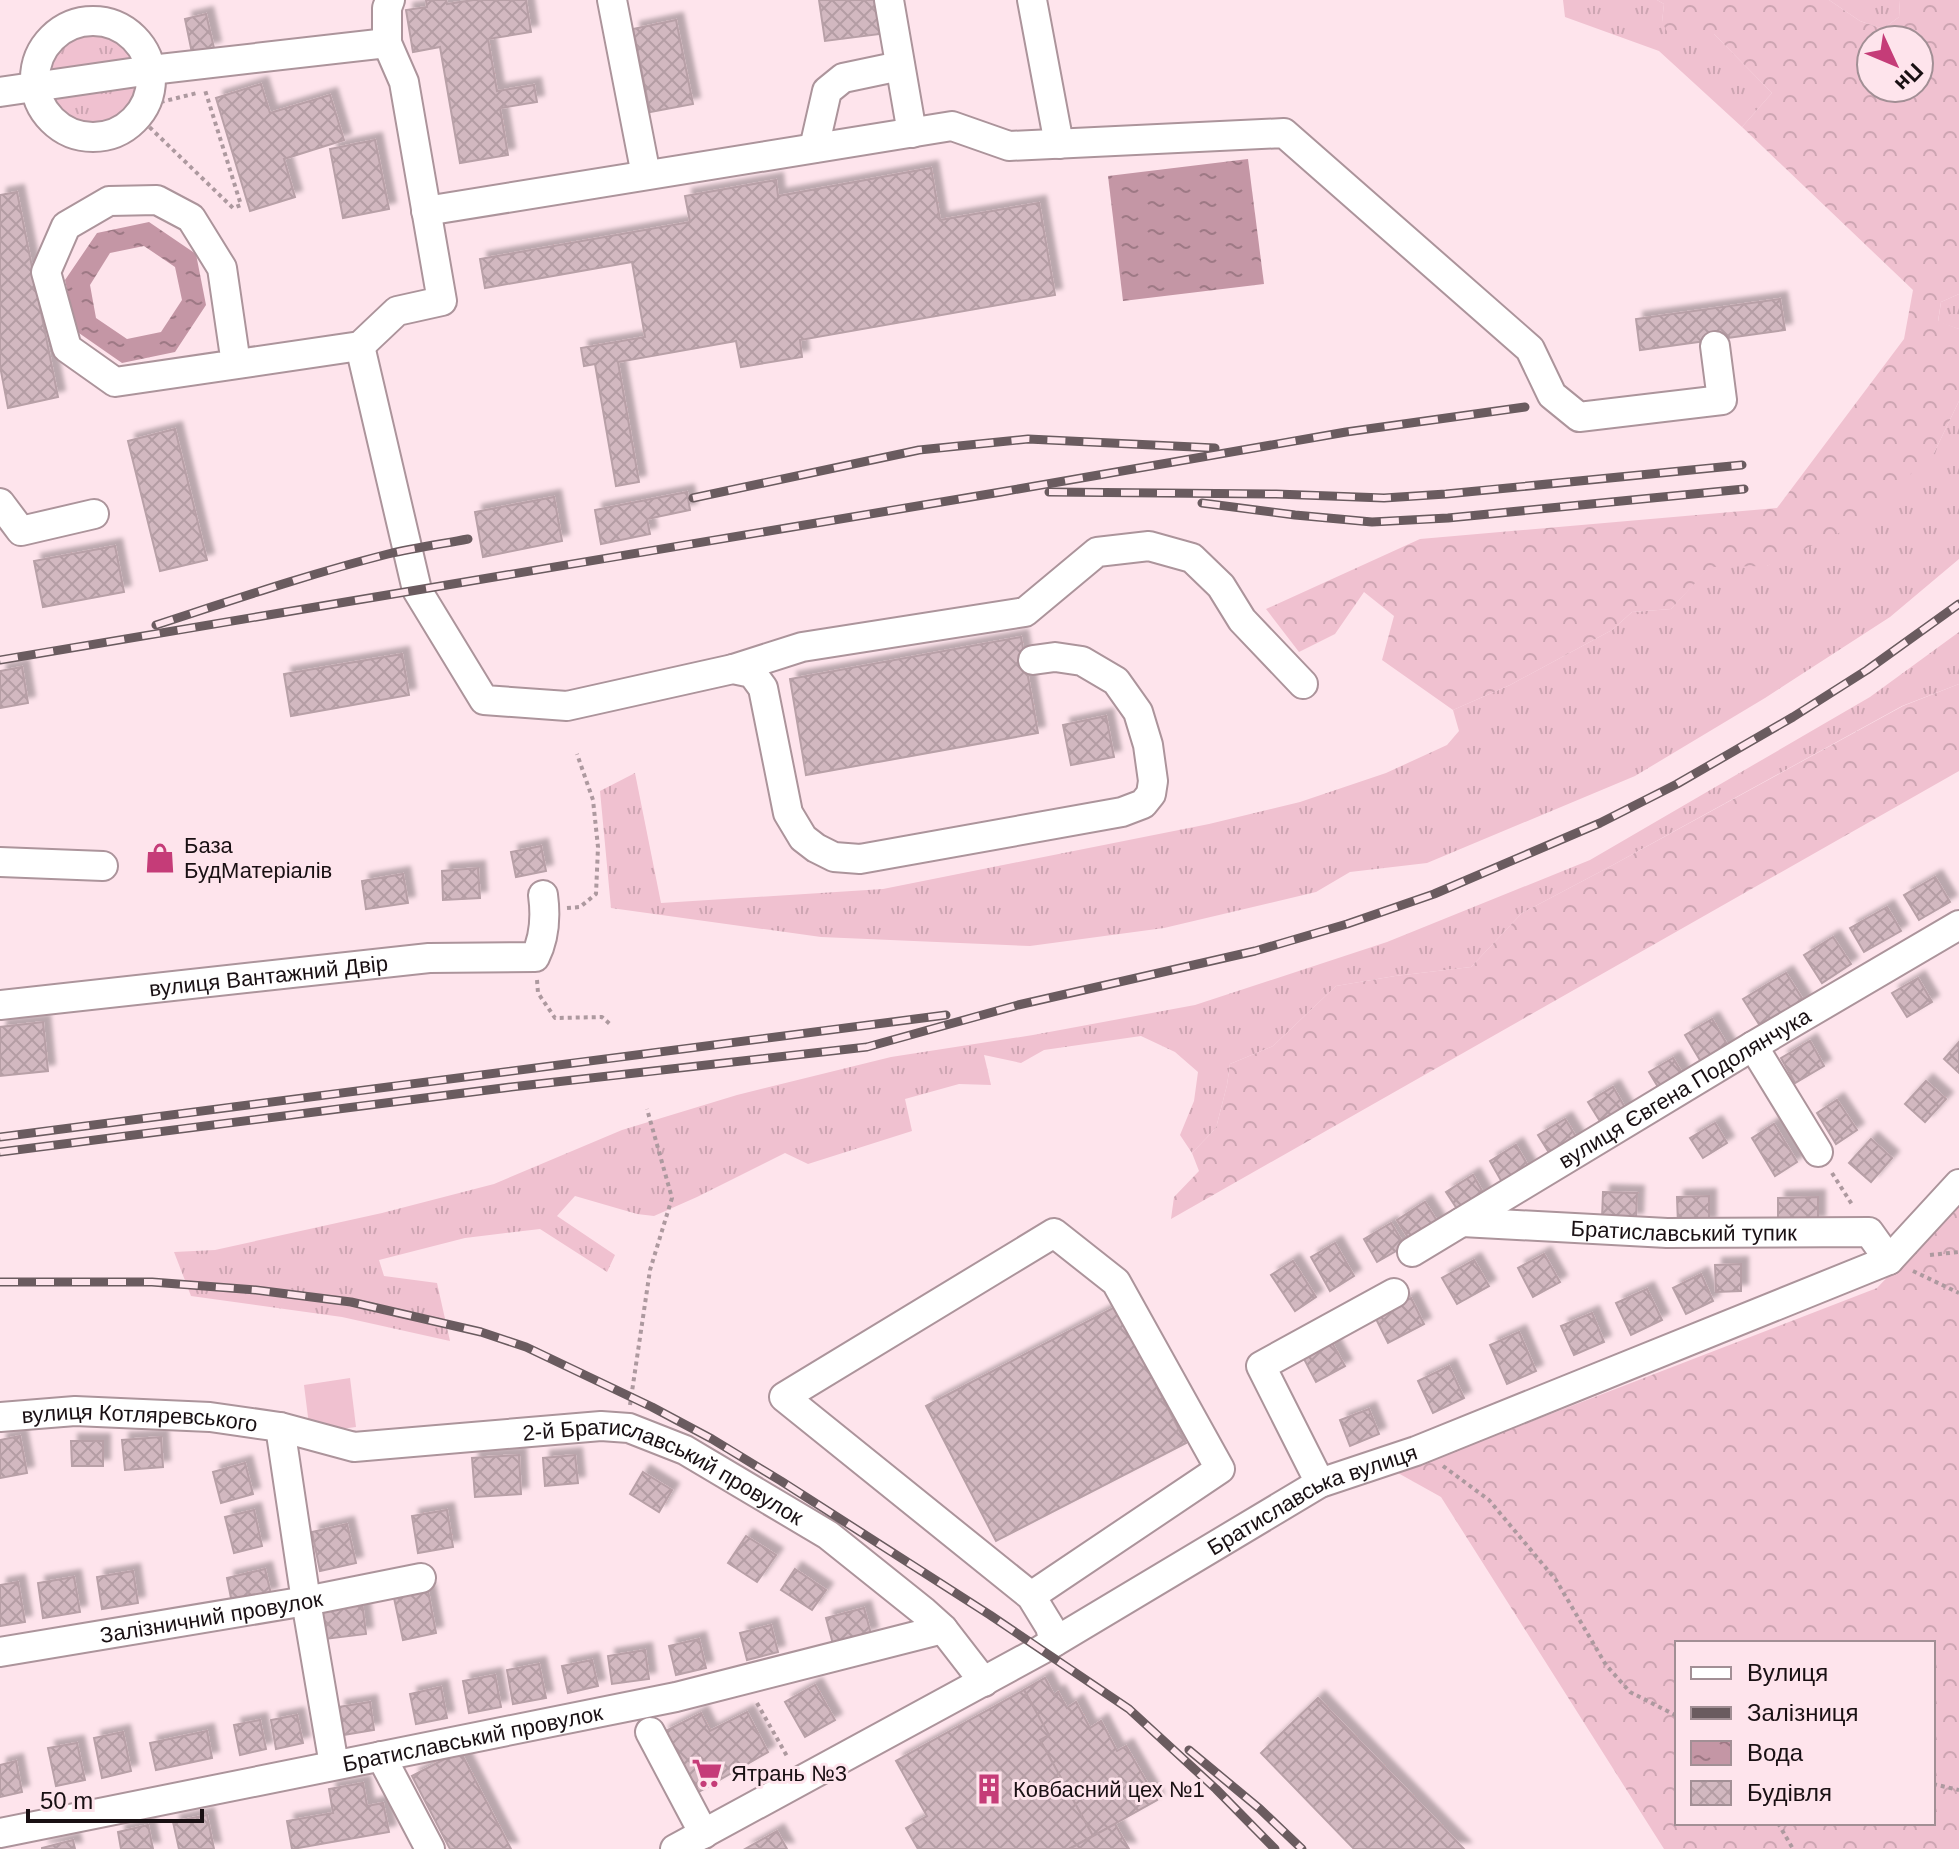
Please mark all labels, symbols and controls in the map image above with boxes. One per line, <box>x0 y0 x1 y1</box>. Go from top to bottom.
north arrow <box>1855 24 1935 104</box>
text: Пн <box>1890 58 1928 97</box>
place label: База БудМатеріалів <box>184 833 332 883</box>
shop icon: База БудМатеріалів <box>143 841 177 875</box>
street label: вулиця Вантажний Двір <box>148 950 389 1001</box>
street label: вулиця Євгена Подолянчука <box>1554 1002 1815 1173</box>
street label: Братиславський тупик <box>1570 1215 1797 1246</box>
street label: вулиця Котляревського <box>21 1398 259 1436</box>
street label: 2-й Братиславський провулок <box>521 1413 808 1530</box>
street label: Братиславська вулиця <box>1203 1439 1420 1560</box>
street label: Залізничний провулок <box>98 1585 325 1648</box>
legend <box>1675 1641 1935 1825</box>
text: Вулиця <box>1747 1659 1828 1686</box>
text: Залізниця <box>1747 1699 1859 1726</box>
street label: Братиславський провулок <box>340 1700 605 1776</box>
text: Вода <box>1747 1739 1804 1766</box>
supermarket icon: Ятрань №3 <box>690 1756 724 1790</box>
place label: Ятрань №3 <box>731 1761 847 1786</box>
building icon: Ковбасний цех №1 <box>972 1772 1006 1806</box>
scale bar <box>28 1773 202 1823</box>
place label: Ковбасний цех №1 <box>1013 1777 1205 1802</box>
text: Будівля <box>1747 1779 1832 1806</box>
text: 50 m <box>40 1787 93 1814</box>

